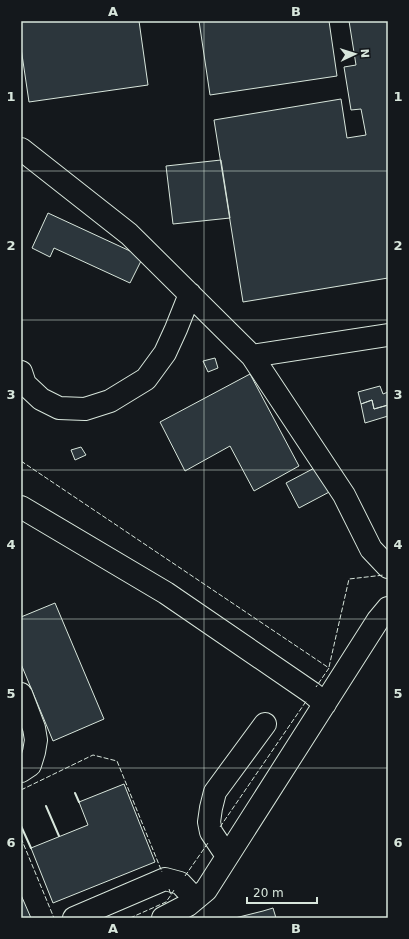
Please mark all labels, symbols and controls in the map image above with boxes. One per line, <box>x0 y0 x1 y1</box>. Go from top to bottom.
text: A <box>108 4 118 19</box>
text: B <box>291 4 301 19</box>
north arrow <box>335 34 375 74</box>
text: N <box>358 48 371 58</box>
text: 1 <box>6 89 16 104</box>
text: 1 <box>393 89 403 104</box>
text: 2 <box>6 238 16 253</box>
text: 2 <box>393 238 403 253</box>
text: 3 <box>6 387 16 402</box>
text: 3 <box>393 387 403 402</box>
text: 4 <box>6 537 16 552</box>
text: 4 <box>393 537 403 552</box>
text: 5 <box>6 686 16 701</box>
text: 5 <box>393 686 403 701</box>
text: 6 <box>6 835 16 850</box>
text: 6 <box>393 835 403 850</box>
scale bar <box>247 879 317 905</box>
text: 20 m <box>253 886 284 900</box>
text: A <box>108 921 118 936</box>
text: B <box>291 921 301 936</box>

